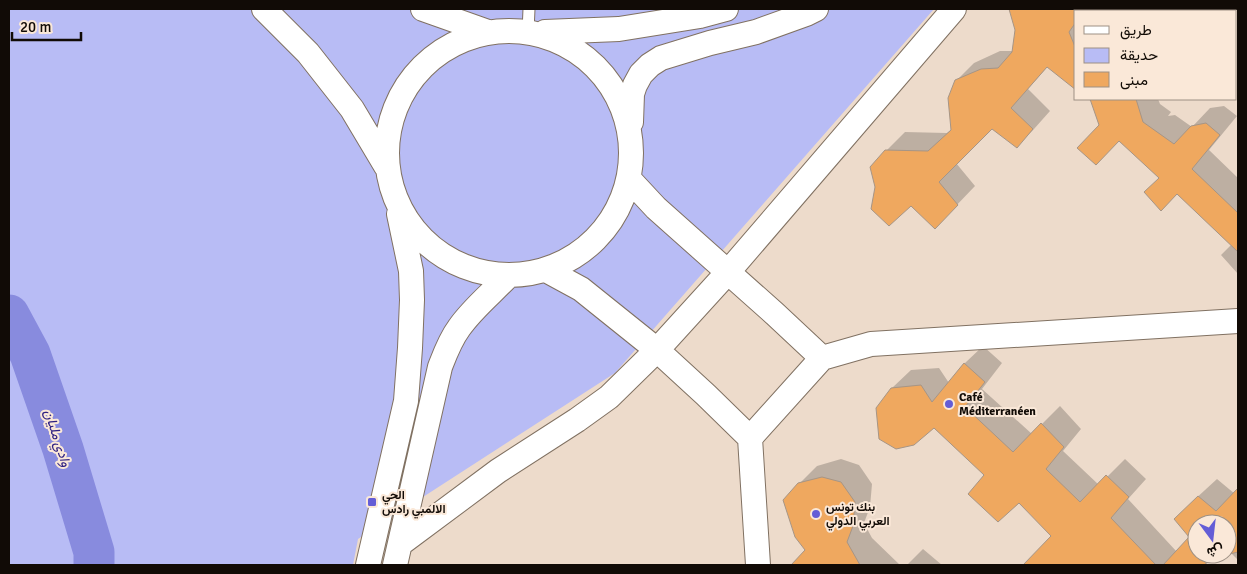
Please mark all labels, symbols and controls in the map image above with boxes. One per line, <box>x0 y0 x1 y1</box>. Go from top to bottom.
scale bar <box>12 10 81 42</box>
legend <box>1074 10 1237 100</box>
text: 20 m <box>20 18 51 36</box>
text: طريق <box>1120 21 1152 40</box>
text: حديقة <box>1120 46 1158 64</box>
text: مبنى <box>1120 71 1148 90</box>
place label: Café Méditerranéen <box>959 390 1036 419</box>
marker: Café Méditerranéen <box>943 398 955 410</box>
water label: وادي مليان <box>37 407 75 471</box>
place label: الحي الالمبي رادس <box>382 488 446 519</box>
marker: الحي الالمبي رادس <box>366 496 378 508</box>
place label: بنك تونس العربي الدولي <box>826 500 890 531</box>
marker: بنك تونس العربي الدولي <box>810 508 822 520</box>
north arrow <box>1187 514 1237 564</box>
text: ش <box>1205 541 1226 562</box>

